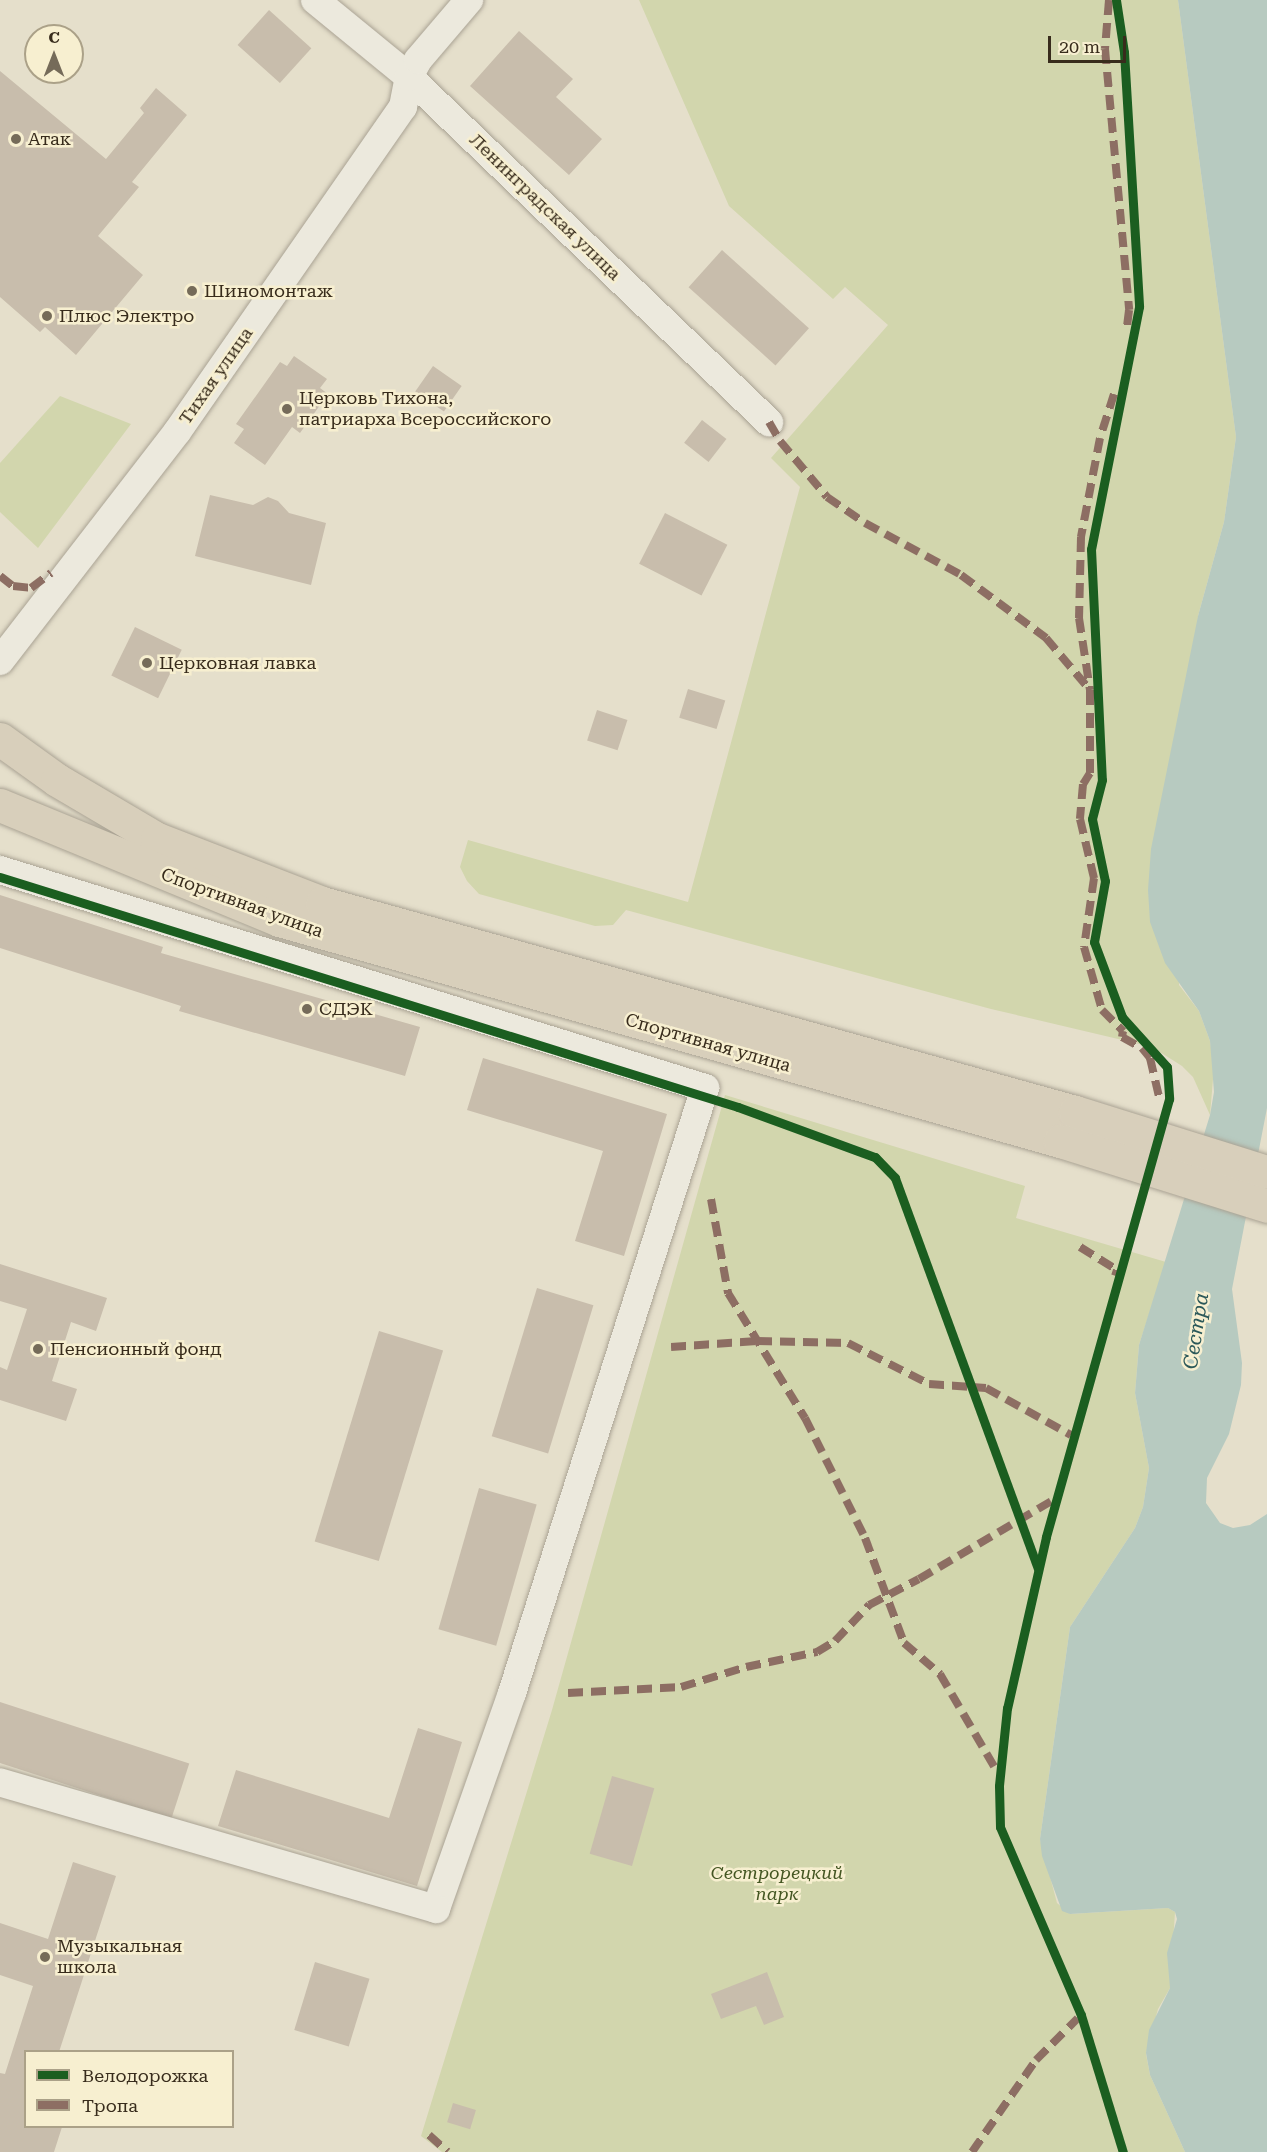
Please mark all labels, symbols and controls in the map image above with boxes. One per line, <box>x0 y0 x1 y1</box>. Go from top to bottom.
north arrow <box>24 24 84 84</box>
scale bar <box>1051 24 1129 62</box>
text: С <box>48 28 60 47</box>
text: 20 m <box>1059 36 1100 57</box>
place label: Атак <box>28 128 71 150</box>
street label: Ленинградская улица <box>465 129 625 285</box>
marker: Атак <box>9 132 23 146</box>
place label: Шиномонтаж <box>204 280 333 302</box>
marker: Шиномонтаж <box>185 284 199 298</box>
place label: Плюс Электро <box>59 305 194 327</box>
marker: Плюс Электро <box>40 309 54 323</box>
street label: Тихая улица <box>175 323 257 429</box>
place label: Церковь Тихона, патриарха Всероссийского <box>299 388 551 430</box>
marker: Церковь Тихона, патриарха Всероссийского <box>280 402 294 416</box>
place label: Церковная лавка <box>159 652 316 674</box>
marker: Церковная лавка <box>140 656 154 670</box>
street label: Спортивная улица <box>158 864 326 942</box>
place label: СДЭК <box>319 998 373 1020</box>
marker: СДЭК <box>300 1002 314 1016</box>
street label: Спортивная улица <box>623 1009 793 1077</box>
water label: Сестра <box>1178 1291 1214 1371</box>
place label: Пенсионный фонд <box>50 1338 222 1360</box>
marker: Пенсионный фонд <box>31 1342 45 1356</box>
park label: Сестрорецкий парк <box>711 1863 843 1906</box>
place label: Музыкальная школа <box>57 1936 182 1978</box>
marker: Музыкальная школа <box>38 1950 52 1964</box>
legend <box>24 2050 234 2128</box>
text: Велодорожка <box>82 2065 208 2086</box>
text: Тропа <box>82 2095 138 2116</box>

